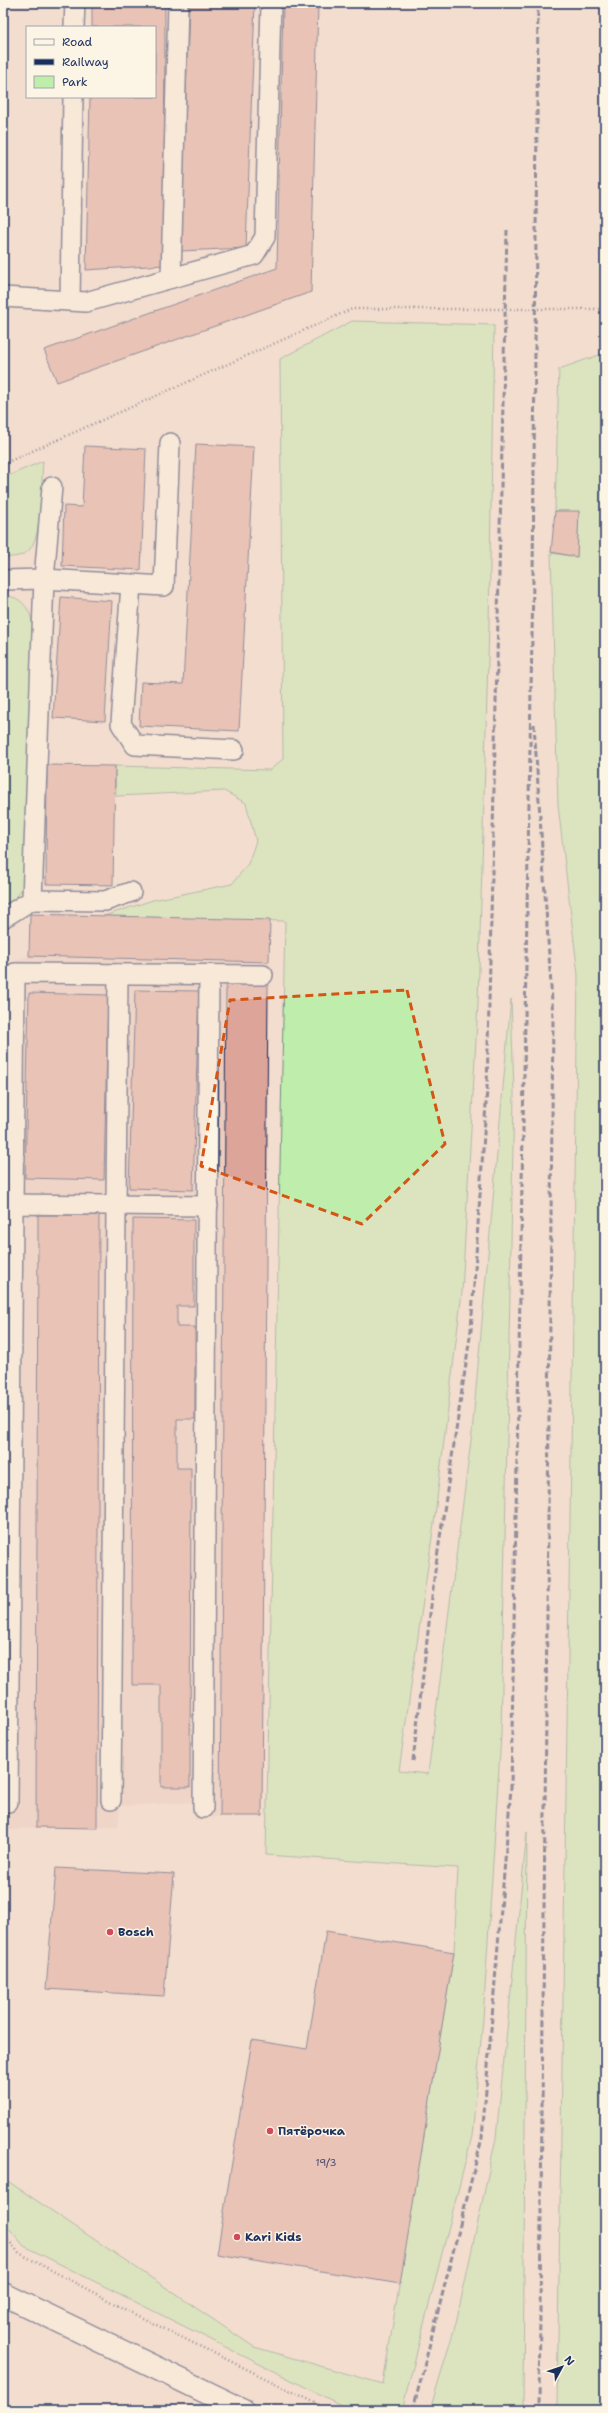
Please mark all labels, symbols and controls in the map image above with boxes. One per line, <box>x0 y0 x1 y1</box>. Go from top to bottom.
legend <box>26 26 156 98</box>
text: Road <box>62 34 93 50</box>
text: Railway <box>62 54 109 70</box>
text: Park <box>62 74 88 90</box>
place label: Bosch <box>118 1924 154 1940</box>
marker: Bosch <box>105 1927 115 1937</box>
place label: Пятёрочка <box>278 2123 346 2139</box>
marker: Пятёрочка <box>265 2126 275 2136</box>
house number: 19/3 <box>315 2156 337 2169</box>
place label: Kari Kids <box>245 2229 302 2245</box>
marker: Kari Kids <box>232 2232 242 2242</box>
north arrow <box>542 2347 582 2387</box>
text: N <box>561 2353 578 2369</box>

